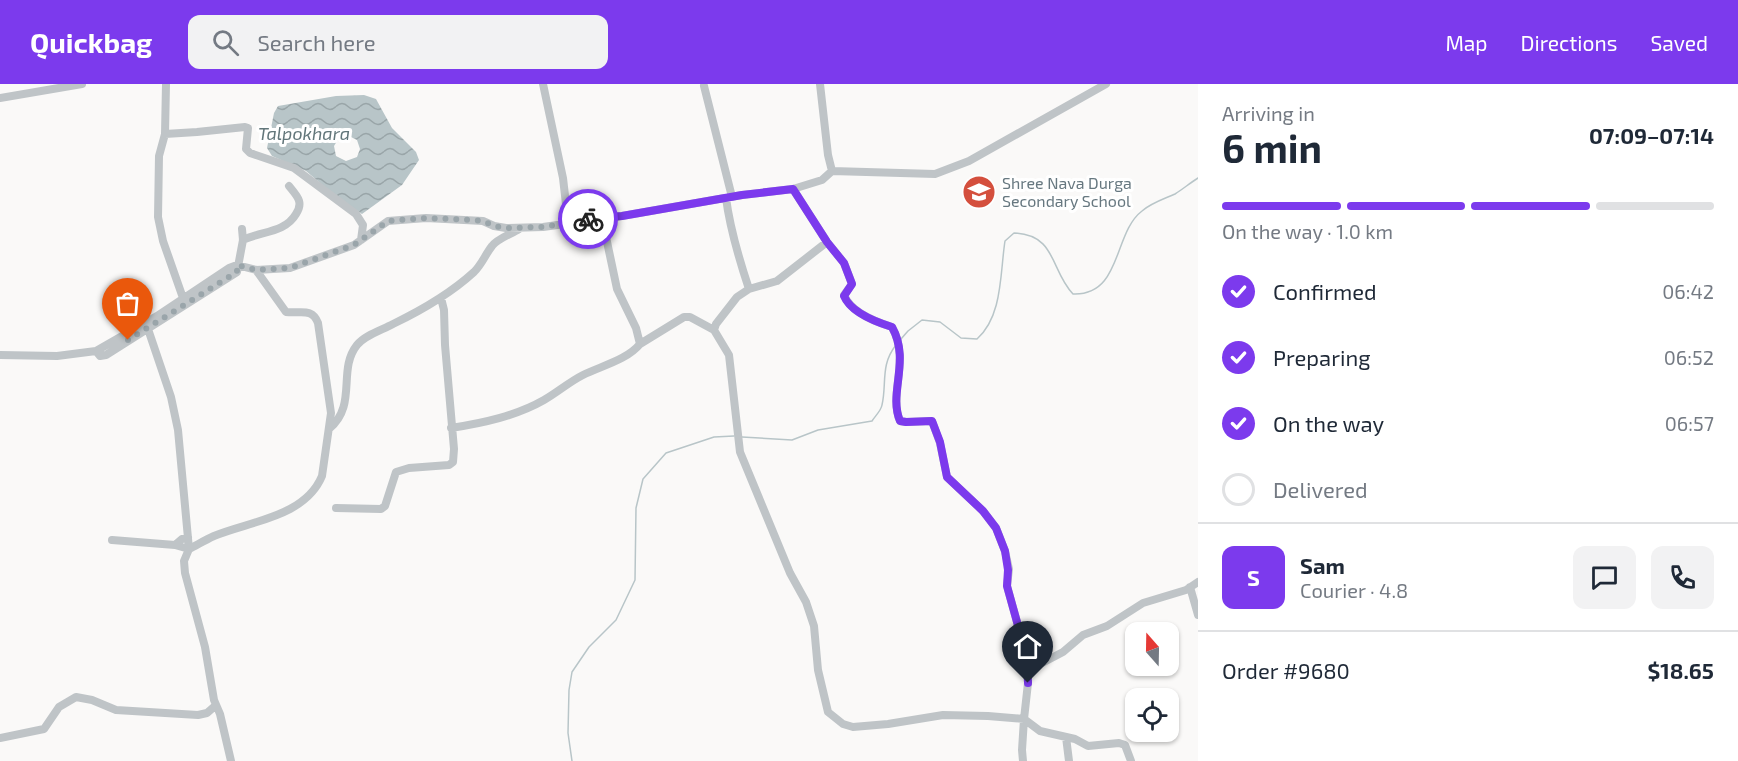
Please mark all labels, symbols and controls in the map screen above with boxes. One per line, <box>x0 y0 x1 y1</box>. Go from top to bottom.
search box <box>188 15 608 69</box>
text: Quickbag <box>30 25 152 59</box>
icon: search <box>209 26 242 59</box>
text: Search here <box>257 29 376 55</box>
text: Map <box>1445 30 1488 55</box>
text: Directions <box>1521 30 1617 55</box>
text: Saved <box>1650 30 1708 55</box>
text: Arriving in <box>1222 101 1315 125</box>
water label: Talpokhara <box>258 122 350 144</box>
text: 07:09–07:14 <box>1589 122 1714 148</box>
text: 6 min <box>1222 124 1322 171</box>
place label: Shree Nava Durga Secondary School <box>1002 173 1132 210</box>
school or university icon: Shree Nava Durga Secondary School <box>961 174 997 210</box>
courier <box>558 189 618 249</box>
icon: bike <box>572 203 605 236</box>
text: On the way · 1.0 km <box>1222 219 1393 243</box>
icon: check <box>1222 275 1255 308</box>
pin <box>102 278 153 340</box>
text: Confirmed <box>1273 278 1377 304</box>
text: 06:42 <box>1662 279 1714 303</box>
icon: bag <box>111 287 144 320</box>
icon: check <box>1222 341 1255 374</box>
text: Preparing <box>1273 344 1371 370</box>
text: 06:52 <box>1664 345 1714 369</box>
icon: check <box>1222 407 1255 440</box>
text: On the way <box>1273 410 1384 436</box>
text: 06:57 <box>1665 411 1714 435</box>
text: Delivered <box>1273 476 1368 502</box>
button: chat <box>1573 546 1636 609</box>
button: phone <box>1651 546 1714 609</box>
text: Sam <box>1300 552 1345 578</box>
text: S <box>1247 564 1260 590</box>
text: Courier · 4.8 <box>1300 578 1408 602</box>
pin <box>1002 621 1053 683</box>
north arrow <box>1125 622 1179 676</box>
map controls <box>1125 622 1179 742</box>
icon: home <box>1011 630 1044 663</box>
text: Order #9680 <box>1222 657 1350 683</box>
text: $18.65 <box>1648 657 1714 683</box>
button: locate <box>1125 688 1179 742</box>

